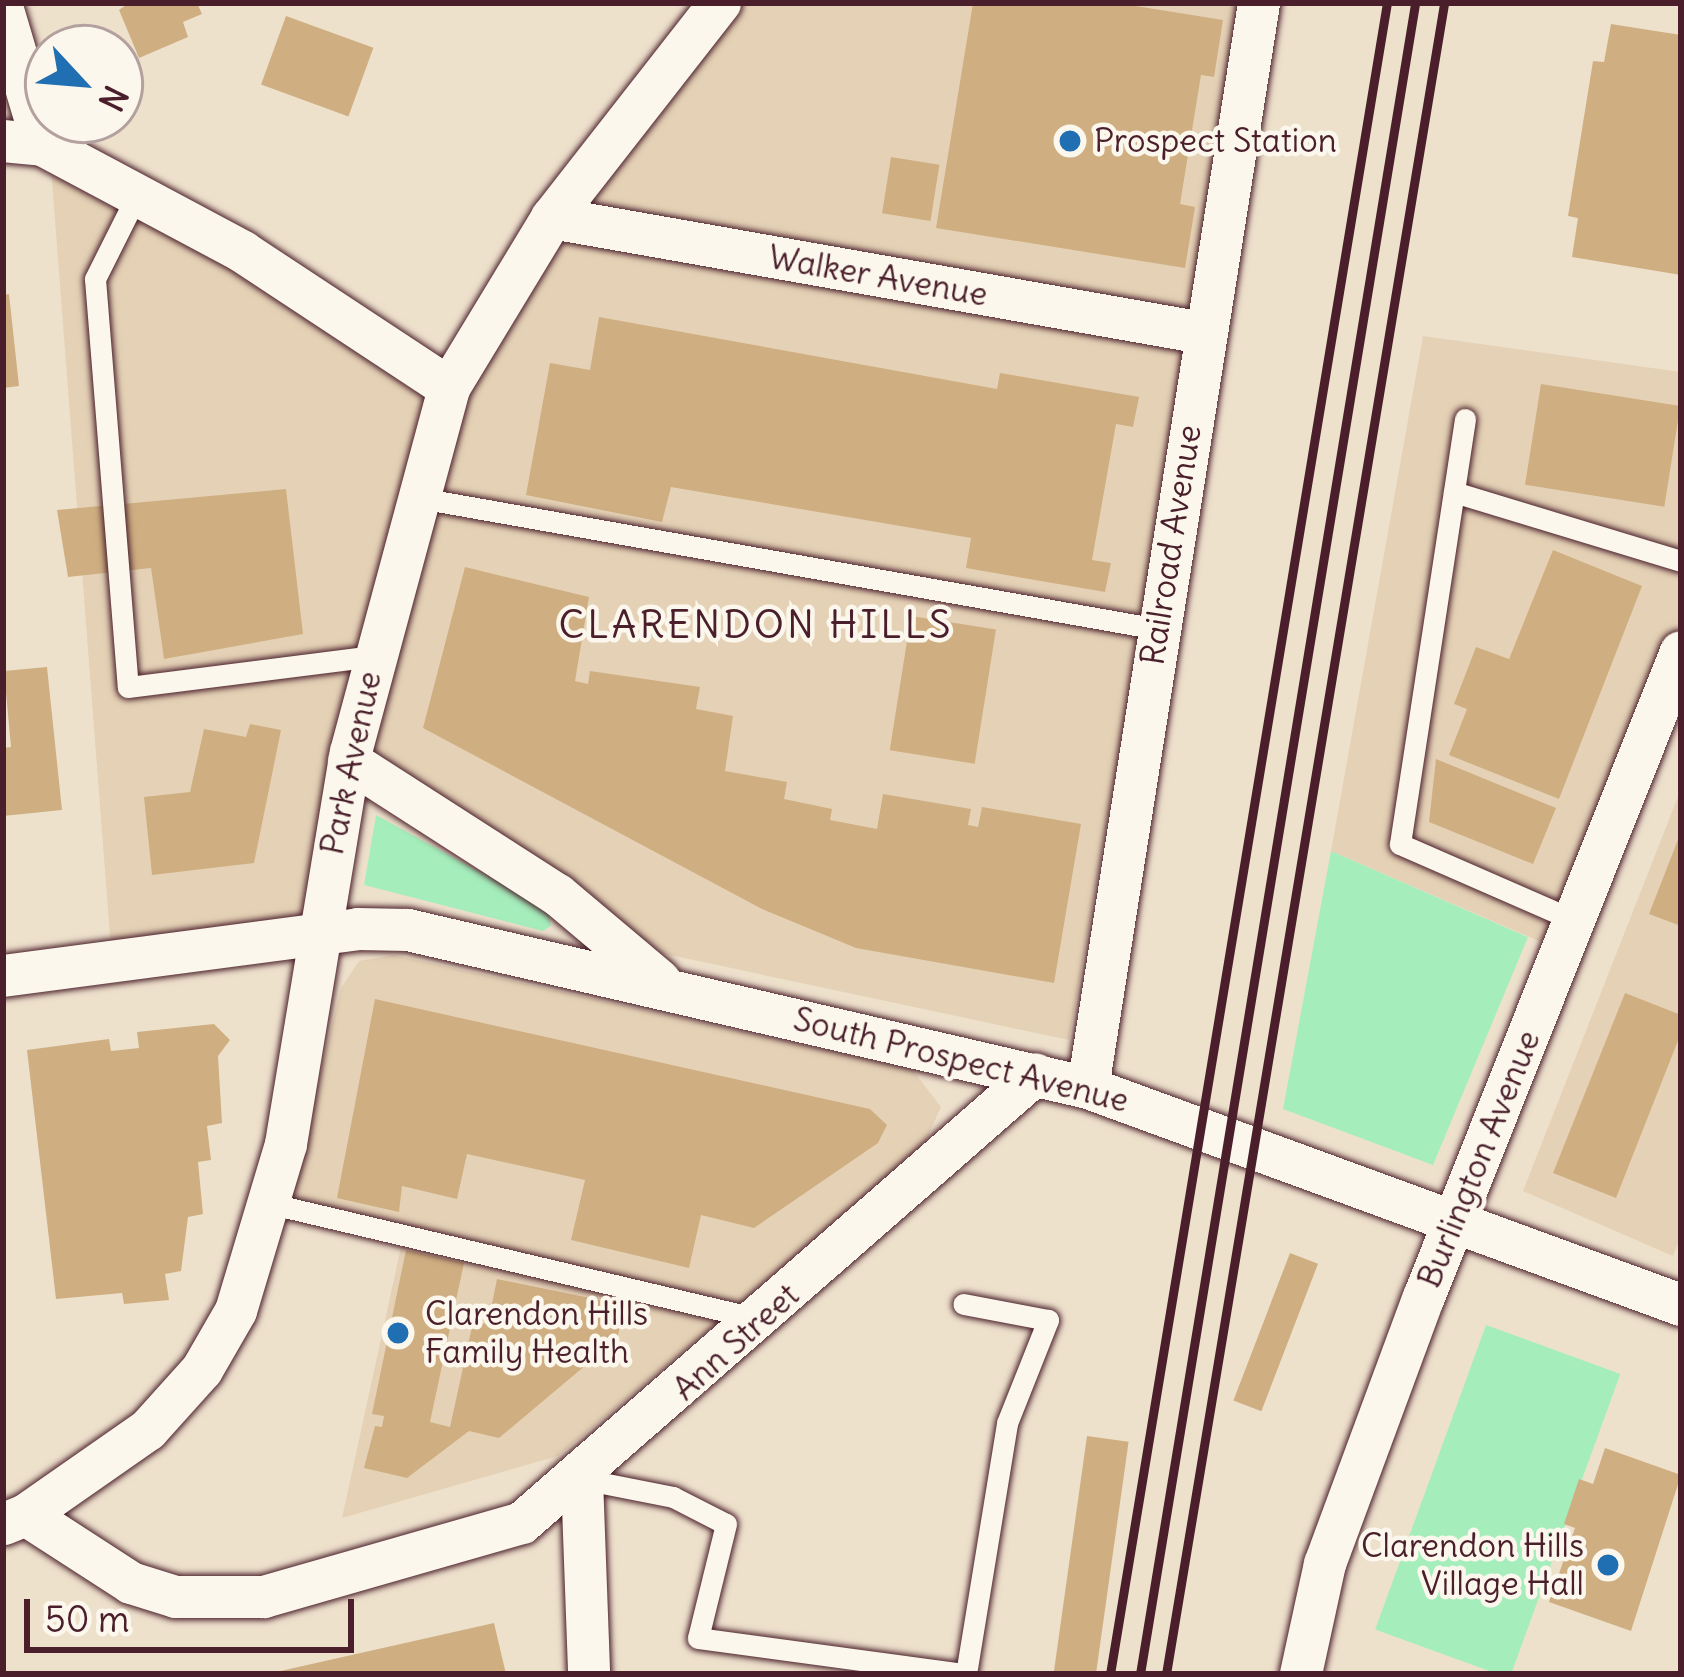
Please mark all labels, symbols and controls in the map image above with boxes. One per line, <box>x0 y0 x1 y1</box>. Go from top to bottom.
north arrow <box>24 24 144 144</box>
text: N <box>90 79 138 118</box>
place label: Prospect Station <box>1094 121 1337 161</box>
marker: Prospect Station <box>1057 128 1083 154</box>
street label: Walker Avenue <box>766 237 990 315</box>
street label: Railroad Avenue <box>1132 422 1210 668</box>
district label: CLARENDON HILLS <box>559 602 953 648</box>
street label: Park Avenue <box>312 668 390 858</box>
street label: South Prospect Avenue <box>789 999 1133 1121</box>
street label: Burlington Avenue <box>1409 1025 1549 1293</box>
street label: Ann Street <box>665 1275 807 1409</box>
place label: Clarendon Hills Family Health <box>425 1294 648 1372</box>
marker: Clarendon Hills Family Health <box>382 1317 414 1349</box>
place label: Clarendon Hills Village Hall <box>1361 1526 1584 1604</box>
marker: Clarendon Hills Village Hall <box>1595 1552 1621 1578</box>
scale bar <box>30 1575 360 1649</box>
text: 50 m <box>45 1597 130 1642</box>

